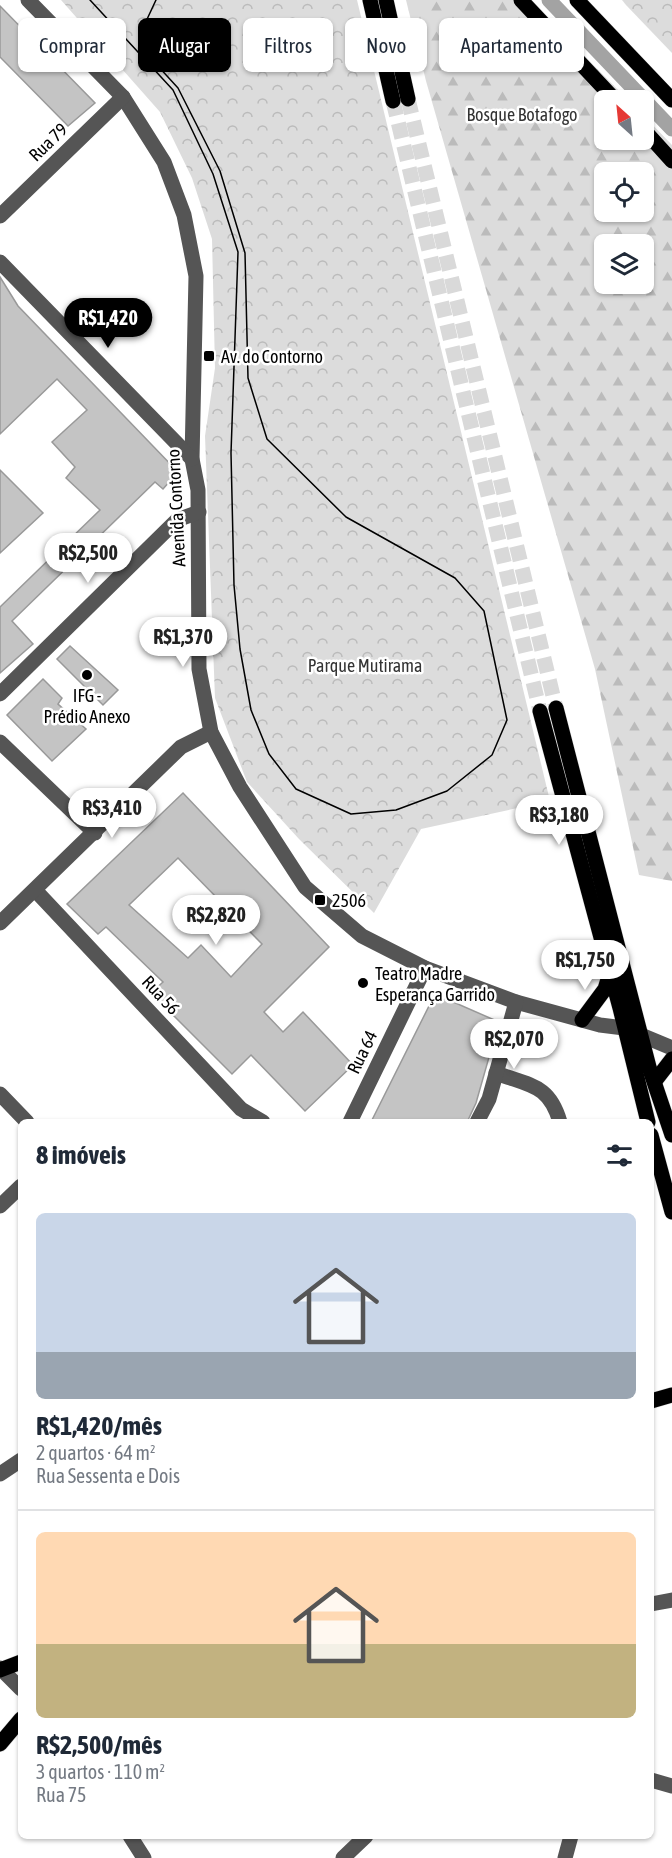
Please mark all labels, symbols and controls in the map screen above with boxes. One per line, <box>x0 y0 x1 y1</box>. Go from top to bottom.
chip: Comprar <box>18 18 126 72</box>
chip: Alugar <box>138 18 231 72</box>
chip: Filtros <box>243 18 333 72</box>
chip: Novo <box>345 18 427 72</box>
chip: Apartamento <box>439 18 584 72</box>
north arrow <box>594 90 654 150</box>
map controls <box>594 90 654 294</box>
park label: Bosque Botafogo <box>466 104 578 125</box>
street label: Rua 79 <box>24 119 72 165</box>
button: locate <box>594 162 654 222</box>
button: layers <box>594 234 654 294</box>
pin: R$1,420 <box>53 298 163 349</box>
text: R$1,420 <box>78 306 138 329</box>
place label: Av. do Contorno <box>221 346 323 367</box>
marker: Av. do Contorno <box>202 349 216 363</box>
street label: Avenida Contorno <box>162 449 190 567</box>
pin: R$2,500 <box>33 533 143 584</box>
text: R$2,500 <box>58 541 118 564</box>
pin: R$1,370 <box>128 617 238 668</box>
text: R$1,370 <box>153 625 213 648</box>
park label: Parque Mutirama <box>308 655 422 676</box>
marker: IFG - Prédio Anexo <box>80 668 94 682</box>
place label: IFG - Prédio Anexo <box>44 685 130 727</box>
pin: R$3,410 <box>57 788 167 839</box>
pin: R$3,180 <box>504 795 614 846</box>
text: R$3,410 <box>82 796 142 819</box>
text: R$3,180 <box>529 803 589 826</box>
place label: 2506 <box>332 890 366 911</box>
marker: 2506 <box>313 893 327 907</box>
pin: R$2,820 <box>161 895 271 946</box>
text: R$2,820 <box>186 903 246 926</box>
pin: R$1,750 <box>530 940 640 991</box>
text: R$1,750 <box>555 948 615 971</box>
place label: Teatro Madre Esperança Garrido <box>375 963 495 1005</box>
street label: Rua 56 <box>138 971 184 1019</box>
marker: Teatro Madre Esperança Garrido <box>356 976 370 990</box>
pin: R$2,070 <box>459 1019 569 1070</box>
street label: Rua 64 <box>343 1027 381 1077</box>
text: R$2,070 <box>484 1027 544 1050</box>
icon: filters <box>603 1139 636 1172</box>
text: 8 imóveis <box>36 1140 126 1170</box>
icon: home <box>282 1252 390 1360</box>
text: R$1,420/mês <box>36 1411 162 1441</box>
text: 2 quartos · 64 m² <box>36 1441 156 1464</box>
text: Rua Sessenta e Dois <box>36 1464 180 1487</box>
icon: home <box>282 1571 390 1679</box>
text: R$2,500/mês <box>36 1730 162 1760</box>
text: 3 quartos · 110 m² <box>36 1760 165 1783</box>
text: Rua 75 <box>36 1783 87 1806</box>

